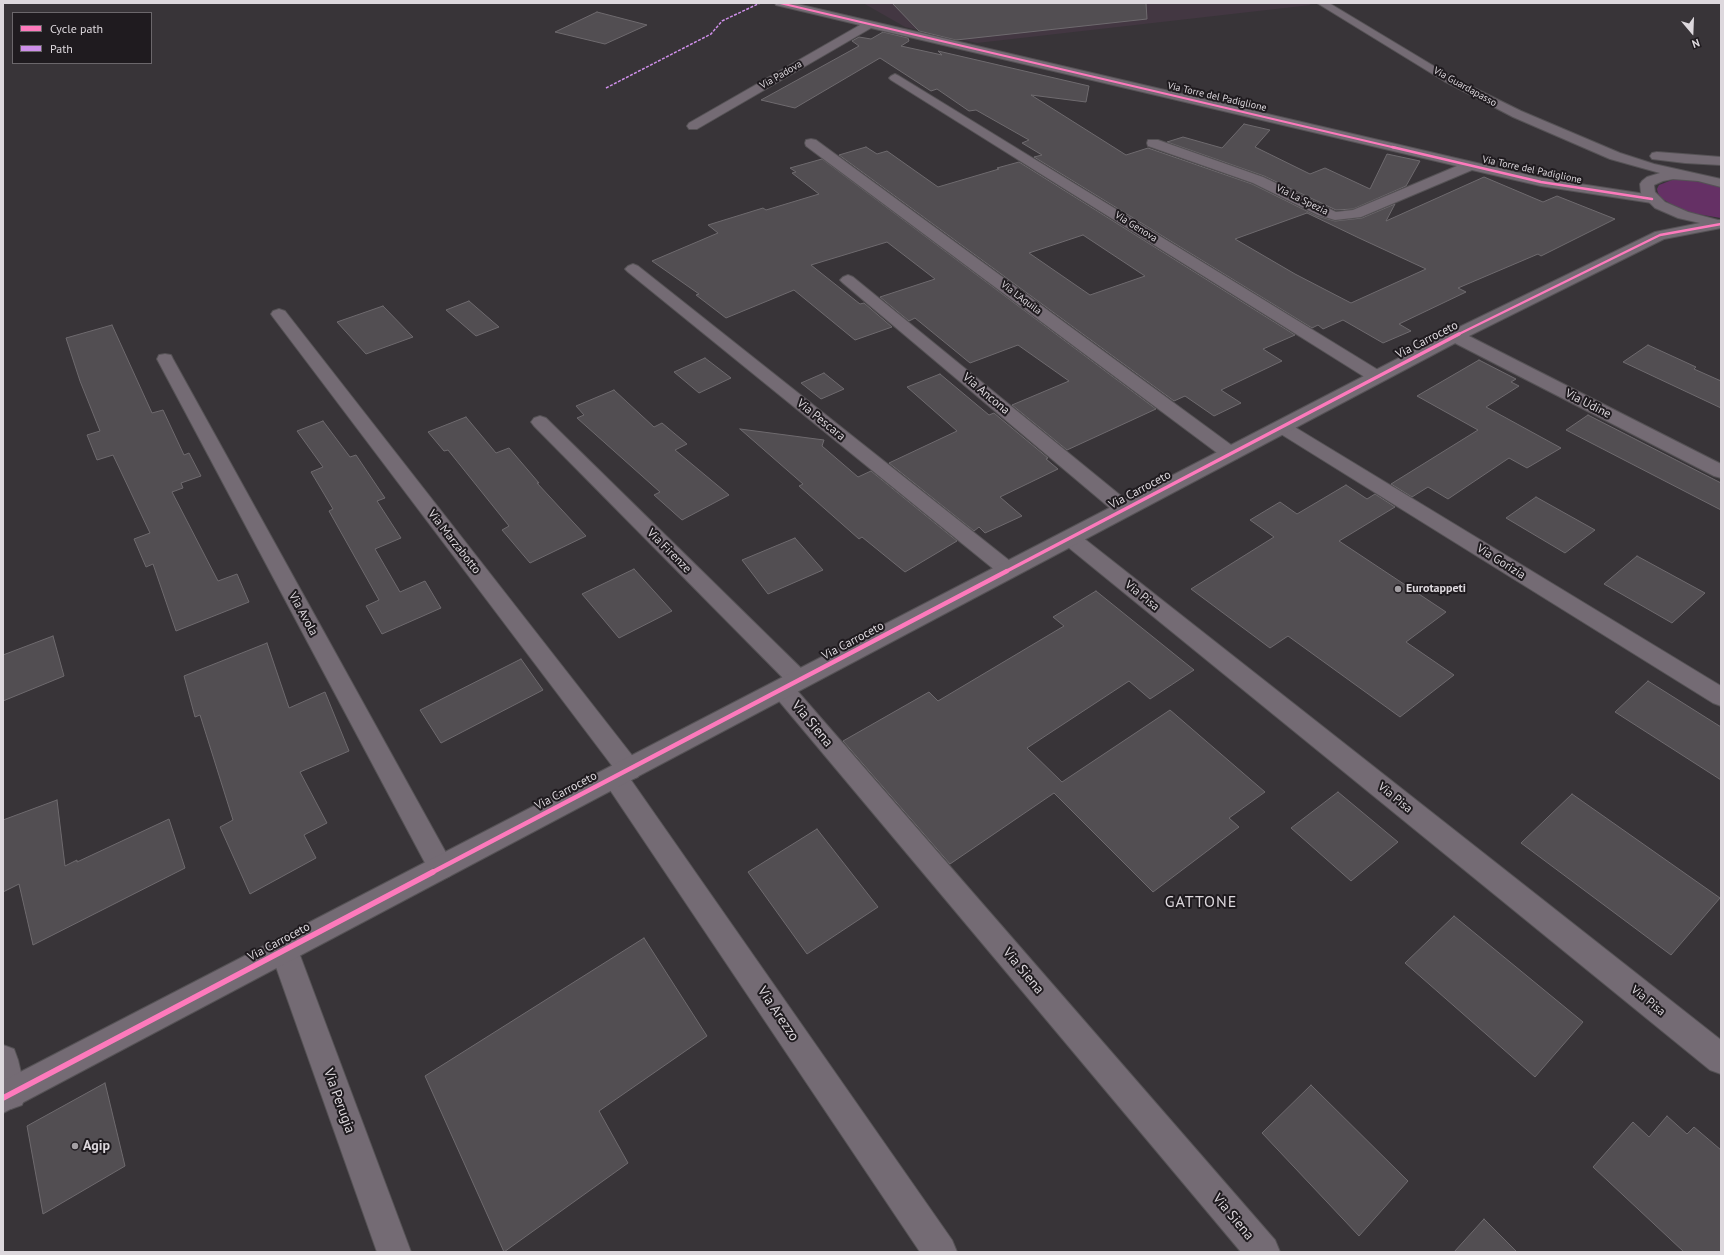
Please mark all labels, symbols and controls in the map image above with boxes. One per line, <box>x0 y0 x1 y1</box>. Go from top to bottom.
legend <box>12 12 152 64</box>
north arrow <box>1672 12 1712 52</box>
text: Cycle path <box>50 21 103 36</box>
text: N <box>1690 36 1702 51</box>
text: Path <box>50 41 73 56</box>
street label: Via Padova <box>758 58 804 92</box>
street label: Via Guardapasso <box>1431 65 1499 109</box>
street label: Via Torre del Padiglione <box>1166 80 1268 114</box>
street label: Via Torre del Padiglione <box>1481 154 1583 186</box>
street label: Via La Spezia <box>1274 182 1330 218</box>
street label: Via Genova <box>1113 209 1159 245</box>
street label: Via L'Aquila <box>998 279 1044 317</box>
street label: Via Carroceto <box>1393 318 1461 362</box>
street label: Via Ancona <box>960 370 1012 418</box>
street label: Via Udine <box>1563 386 1613 422</box>
street label: Via Pescara <box>794 396 848 444</box>
street label: Via Carroceto <box>1107 468 1173 512</box>
street label: Via Marzabotto <box>425 507 483 577</box>
street label: Via Firenze <box>644 526 694 576</box>
street label: Via Gorizia <box>1474 541 1528 583</box>
street label: Via Pisa <box>1122 578 1162 614</box>
place label: Eurotappeti <box>1406 582 1466 596</box>
marker: Eurotappeti <box>1393 584 1403 594</box>
street label: Via Avola <box>285 590 321 638</box>
street label: Via Carroceto <box>820 619 886 663</box>
street label: Via Siena <box>788 697 836 751</box>
street label: Via Carroceto <box>533 769 599 813</box>
street label: Via Pisa <box>1375 780 1415 816</box>
district label: GATTONE <box>1165 892 1237 912</box>
street label: Via Carroceto <box>246 920 312 964</box>
street label: Via Siena <box>999 944 1047 998</box>
street label: Via Pisa <box>1628 983 1668 1019</box>
street label: Via Arezzo <box>754 984 802 1044</box>
street label: Via Perugia <box>320 1066 358 1136</box>
place label: Agip <box>83 1138 110 1154</box>
marker: Agip <box>70 1141 80 1151</box>
street label: Via Siena <box>1209 1190 1257 1244</box>

